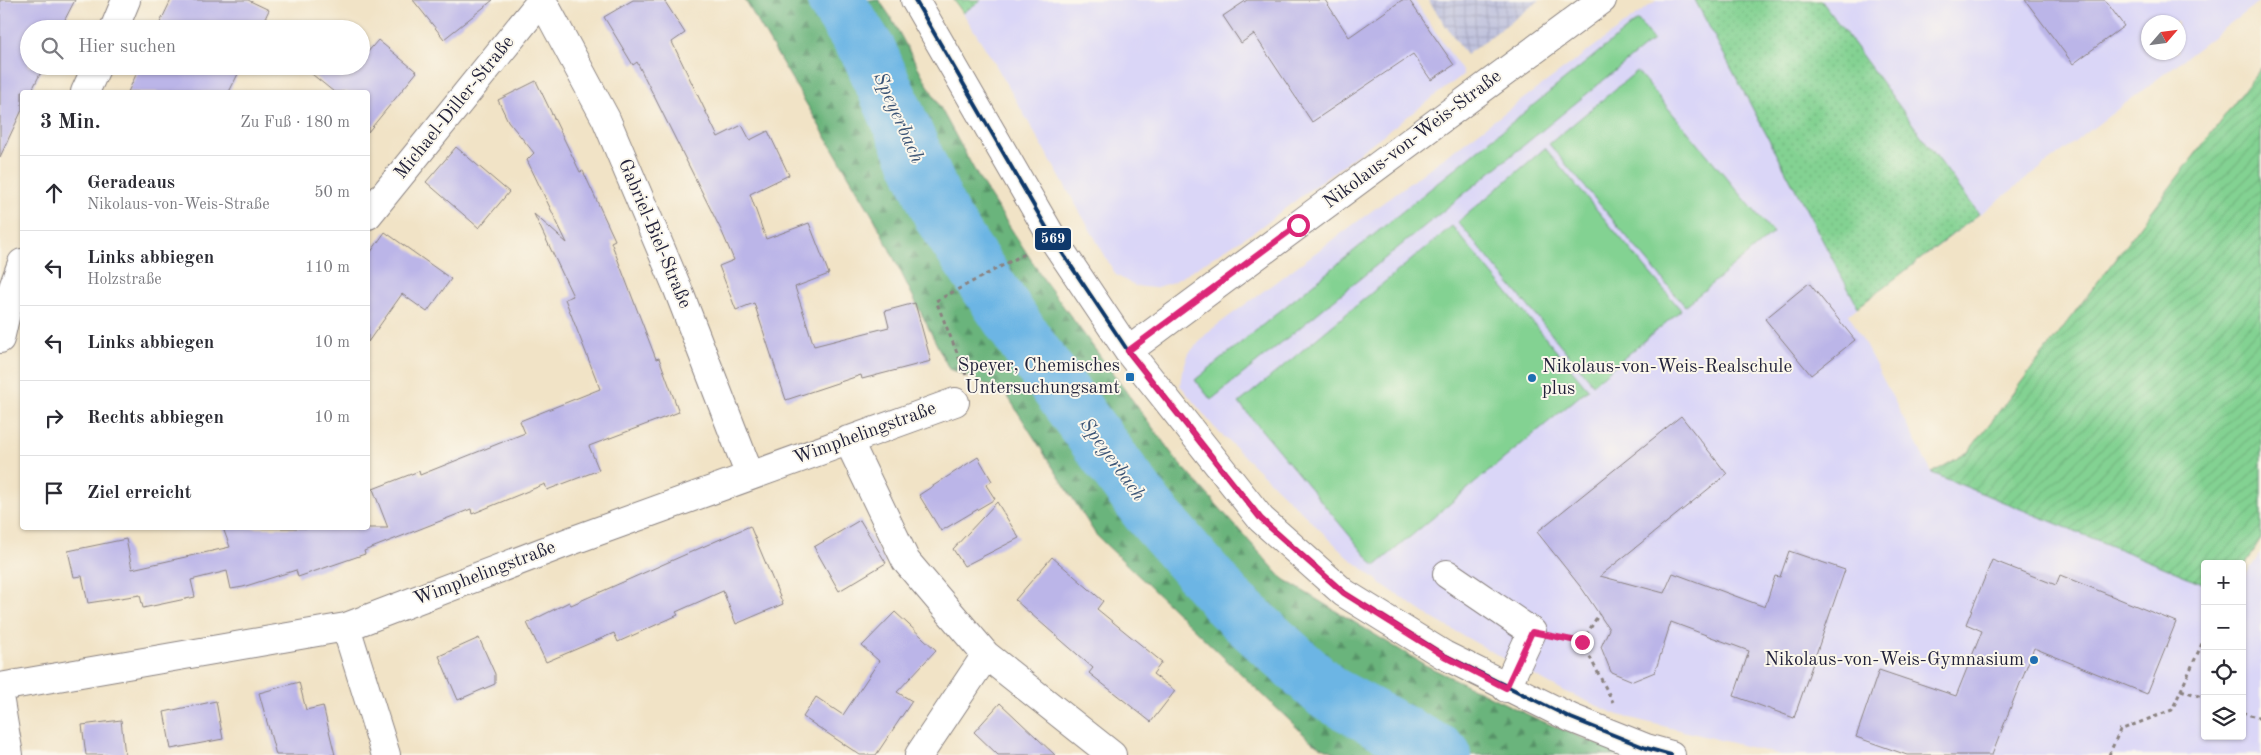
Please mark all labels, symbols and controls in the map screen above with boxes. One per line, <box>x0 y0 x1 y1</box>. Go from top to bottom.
north arrow <box>2141 15 2186 60</box>
search box <box>20 20 370 75</box>
street label: Michael-Diller-Straße <box>392 33 518 183</box>
icon: search <box>38 34 66 62</box>
text: Hier suchen <box>78 38 176 57</box>
street label: Nikolaus-von-Weis-Straße <box>1321 67 1505 213</box>
water label: Speyerbach <box>869 69 927 167</box>
text: 3 Min. <box>40 112 101 133</box>
text: Zu Fuß · 180 m <box>240 115 350 131</box>
street label: Gabriel-Biel-Straße <box>614 157 694 311</box>
text: Geradeaus <box>87 174 175 193</box>
icon: ahead <box>40 179 68 207</box>
text: 50 m <box>314 185 350 201</box>
text: Nikolaus-von-Weis-Straße <box>87 197 270 213</box>
route start <box>1287 214 1310 237</box>
line badge: 569 <box>1034 227 1072 251</box>
text: 569 <box>1041 232 1065 246</box>
text: Links abbiegen <box>87 249 214 268</box>
icon: left <box>40 254 68 282</box>
text: 110 m <box>305 260 350 276</box>
text: Holzstraße <box>87 272 162 288</box>
icon: left <box>40 329 68 357</box>
text: Links abbiegen <box>87 334 214 353</box>
text: 10 m <box>314 335 350 351</box>
place label: Speyer, Chemisches Untersuchungsamt <box>957 357 1120 398</box>
place label: Nikolaus-von-Weis-Realschule plus <box>1542 358 1792 399</box>
marker: Speyer, Chemisches Untersuchungsamt <box>1124 371 1136 383</box>
marker: Nikolaus-von-Weis-Realschule plus <box>1526 372 1538 384</box>
street label: Wimphelingstraße <box>791 399 939 469</box>
icon: right <box>40 404 68 432</box>
text: Rechts abbiegen <box>87 409 224 428</box>
text: 10 m <box>314 410 350 426</box>
water label: Speyerbach <box>1075 415 1149 505</box>
icon: arrive <box>40 479 68 507</box>
text: Ziel erreicht <box>87 484 192 503</box>
street label: Wimphelingstraße <box>411 538 559 610</box>
map controls <box>2201 560 2246 740</box>
button: + <box>2201 560 2246 605</box>
button: − <box>2201 605 2246 650</box>
route end <box>1571 631 1594 654</box>
button: locate <box>2201 650 2246 695</box>
place label: Nikolaus-von-Weis-Gymnasium <box>1764 651 2024 670</box>
marker: Nikolaus-von-Weis-Gymnasium <box>2028 654 2040 666</box>
button: layers <box>2201 695 2246 740</box>

